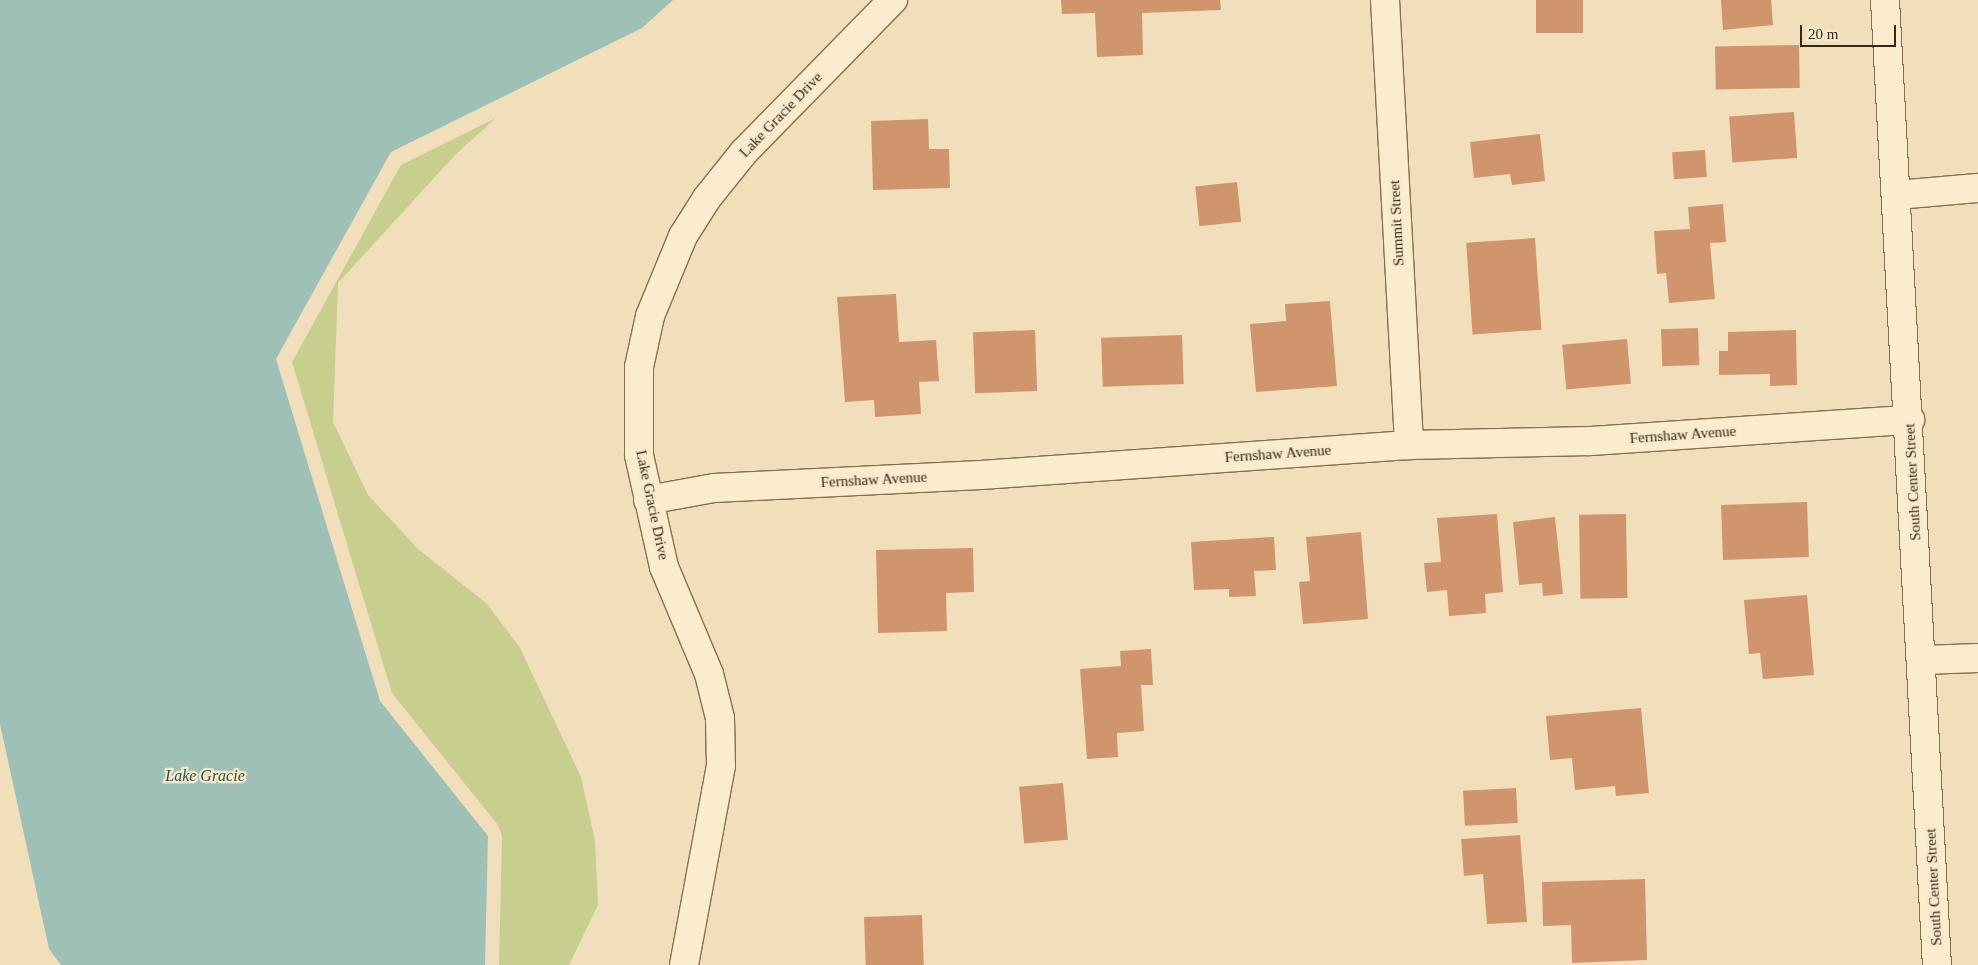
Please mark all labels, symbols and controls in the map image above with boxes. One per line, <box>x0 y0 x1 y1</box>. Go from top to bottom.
scale bar <box>1803 15 1899 47</box>
text: 20 m <box>1808 26 1838 42</box>
street label: Lake Gracie Drive <box>736 69 826 161</box>
street label: Summit Street <box>1386 179 1408 267</box>
street label: Fernshaw Avenue <box>1629 422 1737 448</box>
street label: South Center Street <box>1901 423 1925 541</box>
street label: Fernshaw Avenue <box>1224 441 1332 467</box>
street label: Lake Gracie Drive <box>632 449 672 561</box>
street label: Fernshaw Avenue <box>820 468 928 492</box>
water label: Lake Gracie <box>165 766 245 786</box>
street label: South Center Street <box>1922 828 1946 946</box>

